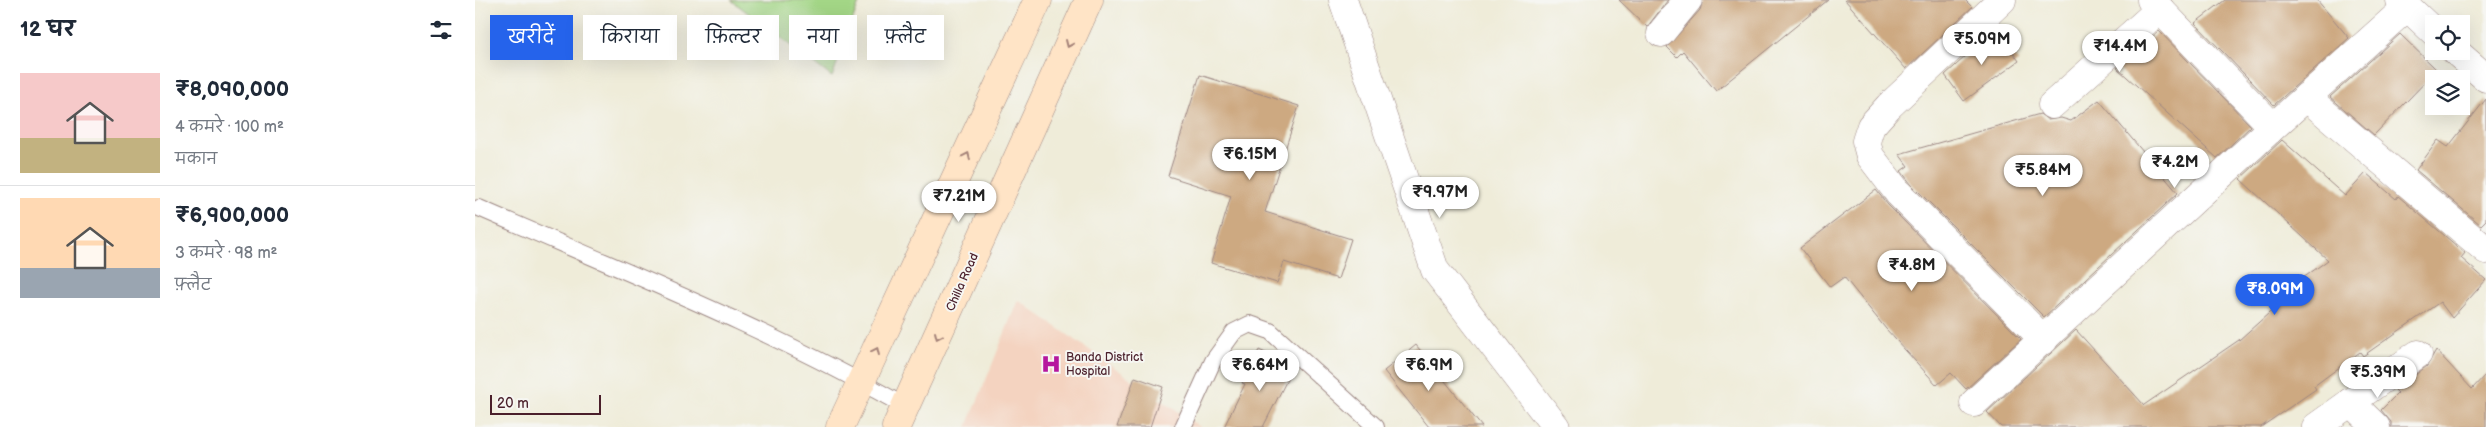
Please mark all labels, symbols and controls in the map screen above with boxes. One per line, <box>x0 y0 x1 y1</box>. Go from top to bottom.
chip: खरीदें <box>490 15 573 60</box>
chip: किराया <box>583 15 677 60</box>
chip: फ़िल्टर <box>687 15 779 60</box>
chip: नया <box>789 15 857 60</box>
chip: फ़्लैट <box>867 15 944 60</box>
map controls <box>2425 15 2470 115</box>
button: locate <box>2425 15 2470 60</box>
icon: filters <box>427 16 455 44</box>
text: 12 घर <box>20 17 75 42</box>
pin: ₹5.09M <box>1941 23 2023 66</box>
text: ₹5.09M <box>1954 30 2010 49</box>
pin: ₹14.4M <box>2079 30 2161 73</box>
text: ₹14.4M <box>2093 37 2147 56</box>
one-way arrow <box>1064 39 1075 48</box>
button: layers <box>2425 70 2470 115</box>
text: ₹8,090,000 <box>175 77 289 102</box>
icon: home <box>60 93 120 153</box>
text: 4 कमरे · 100 m² <box>175 118 284 137</box>
pin: ₹6.15M <box>1209 138 1291 181</box>
text: ₹6.15M <box>1223 145 1277 164</box>
pin: ₹4.2M <box>2140 146 2210 189</box>
text: मकान <box>175 150 217 169</box>
one-way arrow <box>960 153 970 162</box>
text: ₹4.2M <box>2151 153 2199 172</box>
pin: ₹5.84M <box>2002 154 2084 197</box>
text: ₹5.84M <box>2015 161 2071 180</box>
pin: ₹9.97M <box>1399 176 1481 219</box>
pin: ₹7.21M <box>918 180 1000 223</box>
text: ₹9.97M <box>1412 183 1468 202</box>
text: ₹7.21M <box>932 187 986 206</box>
text: ₹6,900,000 <box>175 203 289 228</box>
icon: home <box>60 218 120 278</box>
text: 3 कमरे · 98 m² <box>175 244 278 263</box>
pin: ₹4.8M <box>1877 250 1947 292</box>
street label: Chilla Road <box>943 251 982 314</box>
text: ₹4.8M <box>1888 256 1936 275</box>
pin: ₹8.09M <box>2234 274 2316 316</box>
text: फ़्लैट <box>175 276 211 295</box>
text: ₹8.09M <box>2246 280 2304 299</box>
one-way arrow <box>933 331 944 340</box>
one-way arrow <box>869 347 880 356</box>
place label: Banda District Hospital <box>1066 350 1143 379</box>
pin: ₹6.64M <box>1219 350 1301 392</box>
pin: ₹6.9M <box>1394 350 1464 392</box>
hospital icon: Banda District Hospital <box>1040 353 1062 375</box>
text: ₹6.64M <box>1231 356 1289 375</box>
text: ₹6.9M <box>1405 356 1453 375</box>
pin: ₹5.39M <box>2337 356 2419 399</box>
text: ₹5.39M <box>2350 363 2406 382</box>
scale bar <box>490 392 601 415</box>
text: 20 m <box>497 395 529 412</box>

